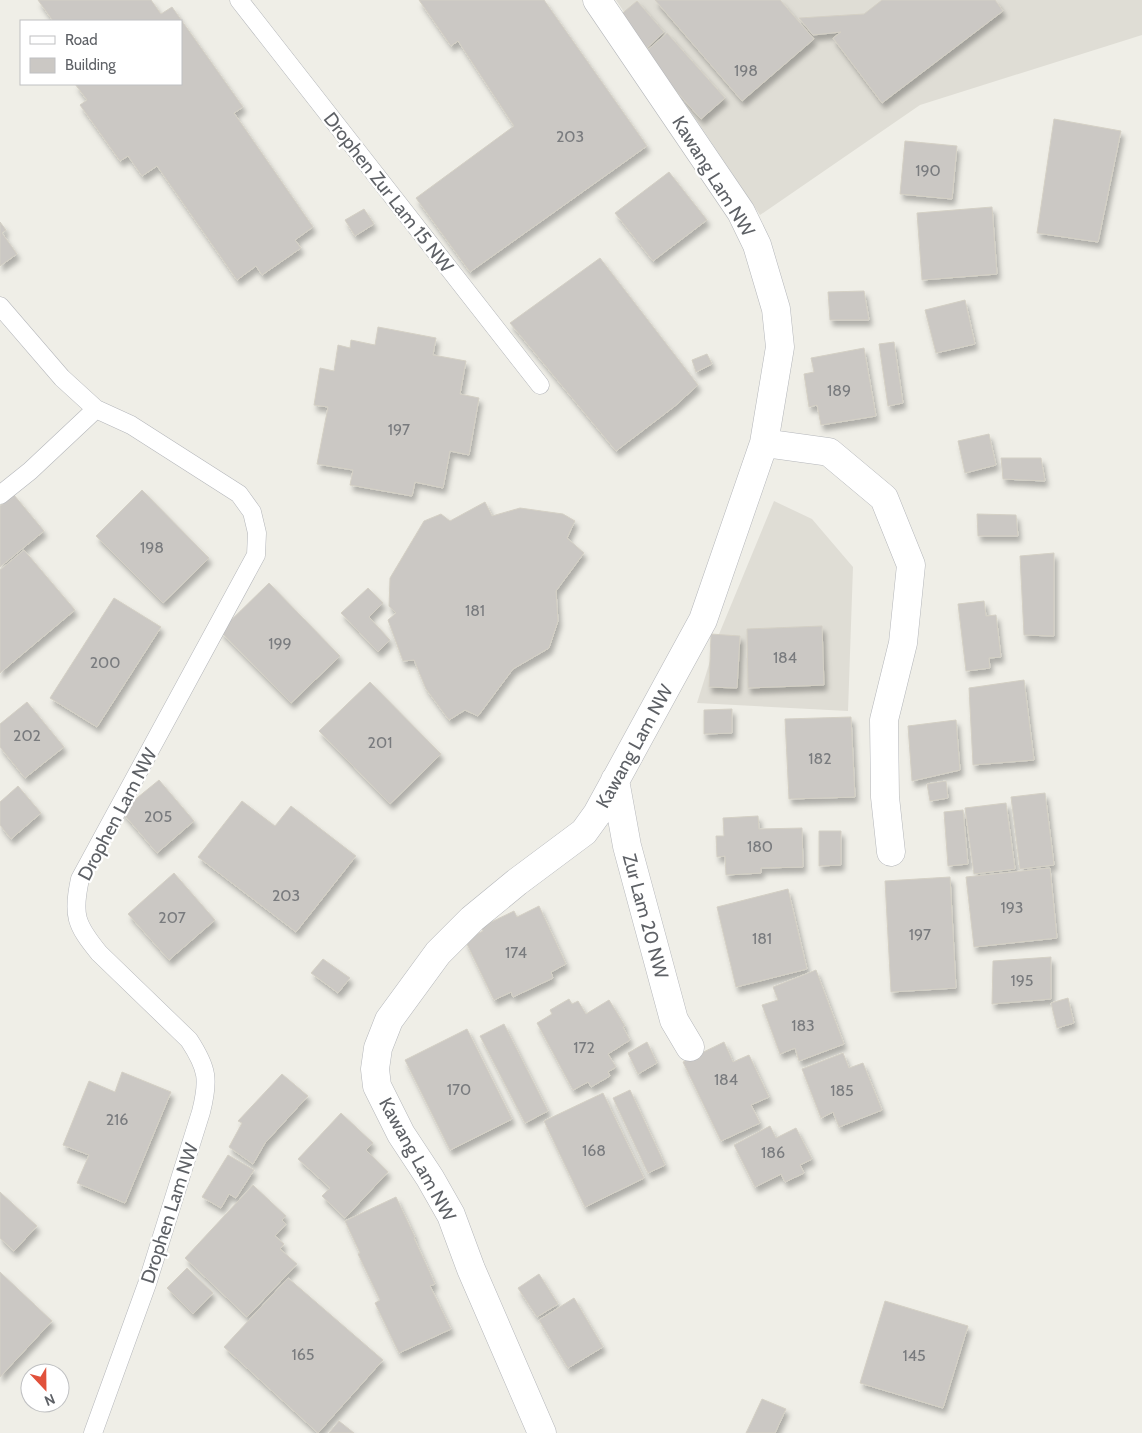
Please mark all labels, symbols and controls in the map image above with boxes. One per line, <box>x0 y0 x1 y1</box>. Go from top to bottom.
legend <box>20 20 182 85</box>
text: Road <box>65 31 98 49</box>
text: Building <box>65 56 116 74</box>
house number: 198 <box>734 61 758 80</box>
street label: Drophen Zur Lam 15 NW <box>319 108 458 277</box>
street label: Kawang Lam NW <box>667 112 760 241</box>
house number: 203 <box>556 127 584 146</box>
house number: 190 <box>915 161 941 180</box>
house number: 189 <box>827 381 851 400</box>
house number: 197 <box>388 420 410 439</box>
house number: 198 <box>140 538 164 557</box>
house number: 181 <box>465 601 485 620</box>
house number: 199 <box>268 634 292 653</box>
house number: 184 <box>773 648 797 667</box>
house number: 200 <box>90 653 120 672</box>
street label: Kawang Lam NW <box>591 680 678 812</box>
house number: 202 <box>13 726 41 745</box>
house number: 201 <box>368 733 392 752</box>
street label: Drophen Lam NW <box>73 744 162 884</box>
house number: 182 <box>808 749 832 768</box>
house number: 205 <box>144 807 172 826</box>
house number: 180 <box>747 837 773 856</box>
street label: Zur Lam 20 NW <box>618 851 673 981</box>
house number: 203 <box>272 886 300 905</box>
house number: 193 <box>1001 898 1023 917</box>
house number: 207 <box>158 908 186 927</box>
house number: 197 <box>909 925 931 944</box>
house number: 181 <box>752 929 772 948</box>
house number: 174 <box>505 943 527 962</box>
house number: 195 <box>1011 971 1033 990</box>
house number: 183 <box>791 1016 815 1035</box>
house number: 172 <box>573 1038 595 1057</box>
house number: 184 <box>714 1070 738 1089</box>
house number: 170 <box>447 1080 471 1099</box>
house number: 185 <box>830 1081 854 1100</box>
street label: Kawang Lam NW <box>374 1093 461 1225</box>
house number: 216 <box>106 1110 128 1129</box>
street label: Drophen Lam NW <box>136 1140 203 1286</box>
house number: 168 <box>582 1141 606 1160</box>
house number: 186 <box>761 1143 785 1162</box>
house number: 165 <box>292 1345 314 1364</box>
house number: 145 <box>902 1346 926 1365</box>
north arrow <box>20 1363 70 1413</box>
text: N <box>42 1390 58 1410</box>

